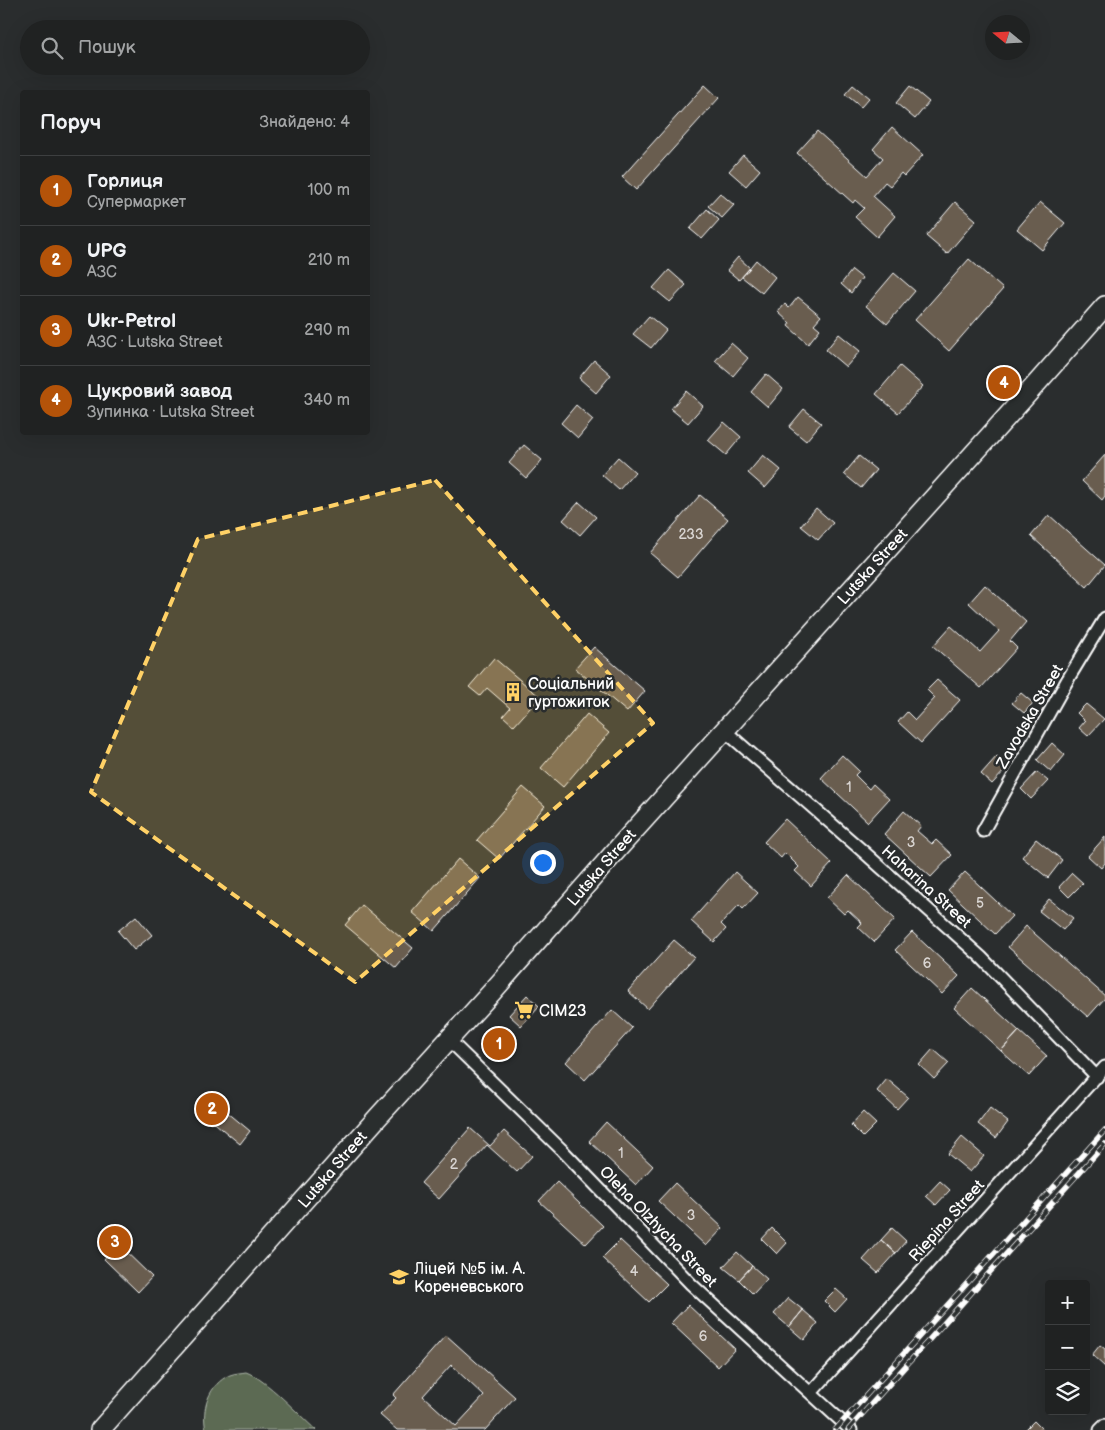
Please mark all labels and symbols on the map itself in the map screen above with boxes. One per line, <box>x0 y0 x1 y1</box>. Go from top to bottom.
north arrow <box>985 15 1030 60</box>
pin: 4 <box>988 364 1020 402</box>
street label: Lutska Street <box>834 525 912 609</box>
house number: 233 <box>678 526 704 543</box>
street label: Zavodska Street <box>992 661 1068 773</box>
place label: Соціальний гуртожиток <box>528 675 614 712</box>
building icon: Соціальний гуртожиток <box>502 681 524 703</box>
house number: 1 <box>846 779 852 796</box>
street label: Lutska Street <box>564 826 641 910</box>
house number: 3 <box>907 834 915 851</box>
street label: Haharina Street <box>877 842 975 932</box>
your location <box>530 850 556 876</box>
house number: 5 <box>976 895 984 912</box>
house number: 6 <box>923 955 932 972</box>
supermarket icon: СІМ23 <box>513 999 535 1021</box>
place label: СІМ23 <box>539 1002 587 1021</box>
pin: 1 <box>483 1025 515 1063</box>
pin: 2 <box>196 1090 228 1128</box>
street label: Lutska Street <box>295 1128 372 1212</box>
house number: 1 <box>618 1145 624 1162</box>
house number: 2 <box>450 1156 459 1173</box>
street label: Oleha Olzhycha Street <box>595 1163 721 1292</box>
street label: Riepina Street <box>905 1176 989 1266</box>
house number: 3 <box>687 1207 695 1224</box>
pin: 3 <box>99 1223 131 1261</box>
place label: Ліцей №5 ім. А. Кореневського <box>413 1260 525 1297</box>
house number: 4 <box>630 1263 639 1280</box>
school or university icon: Ліцей №5 ім. А. Кореневського <box>388 1266 410 1288</box>
house number: 6 <box>699 1328 708 1345</box>

